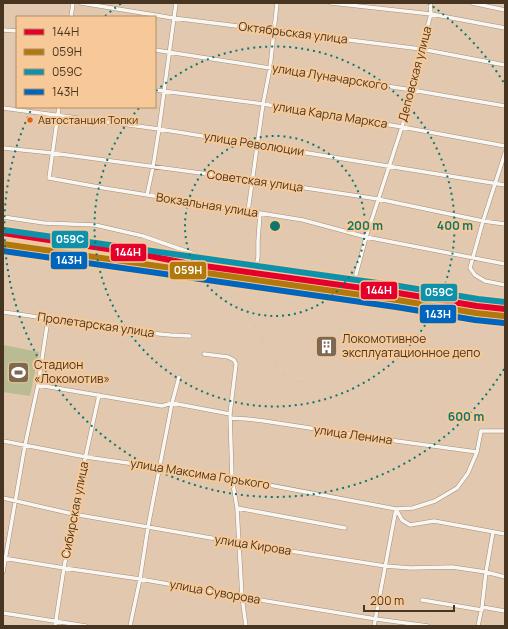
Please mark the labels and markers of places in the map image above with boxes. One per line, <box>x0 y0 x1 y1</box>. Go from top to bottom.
place label: Автостанция Топки <box>38 112 138 127</box>
marker: Автостанция Топки <box>25 115 35 125</box>
centre of rings <box>268 219 282 233</box>
place label: Локомотивное эксплуатационное депо <box>342 330 480 361</box>
building icon: Локомотивное эксплуатационное депо <box>313 333 339 359</box>
place label: Стадион «Локомотив» <box>34 356 110 387</box>
sports icon: Стадион «Локомотив» <box>6 359 32 385</box>

